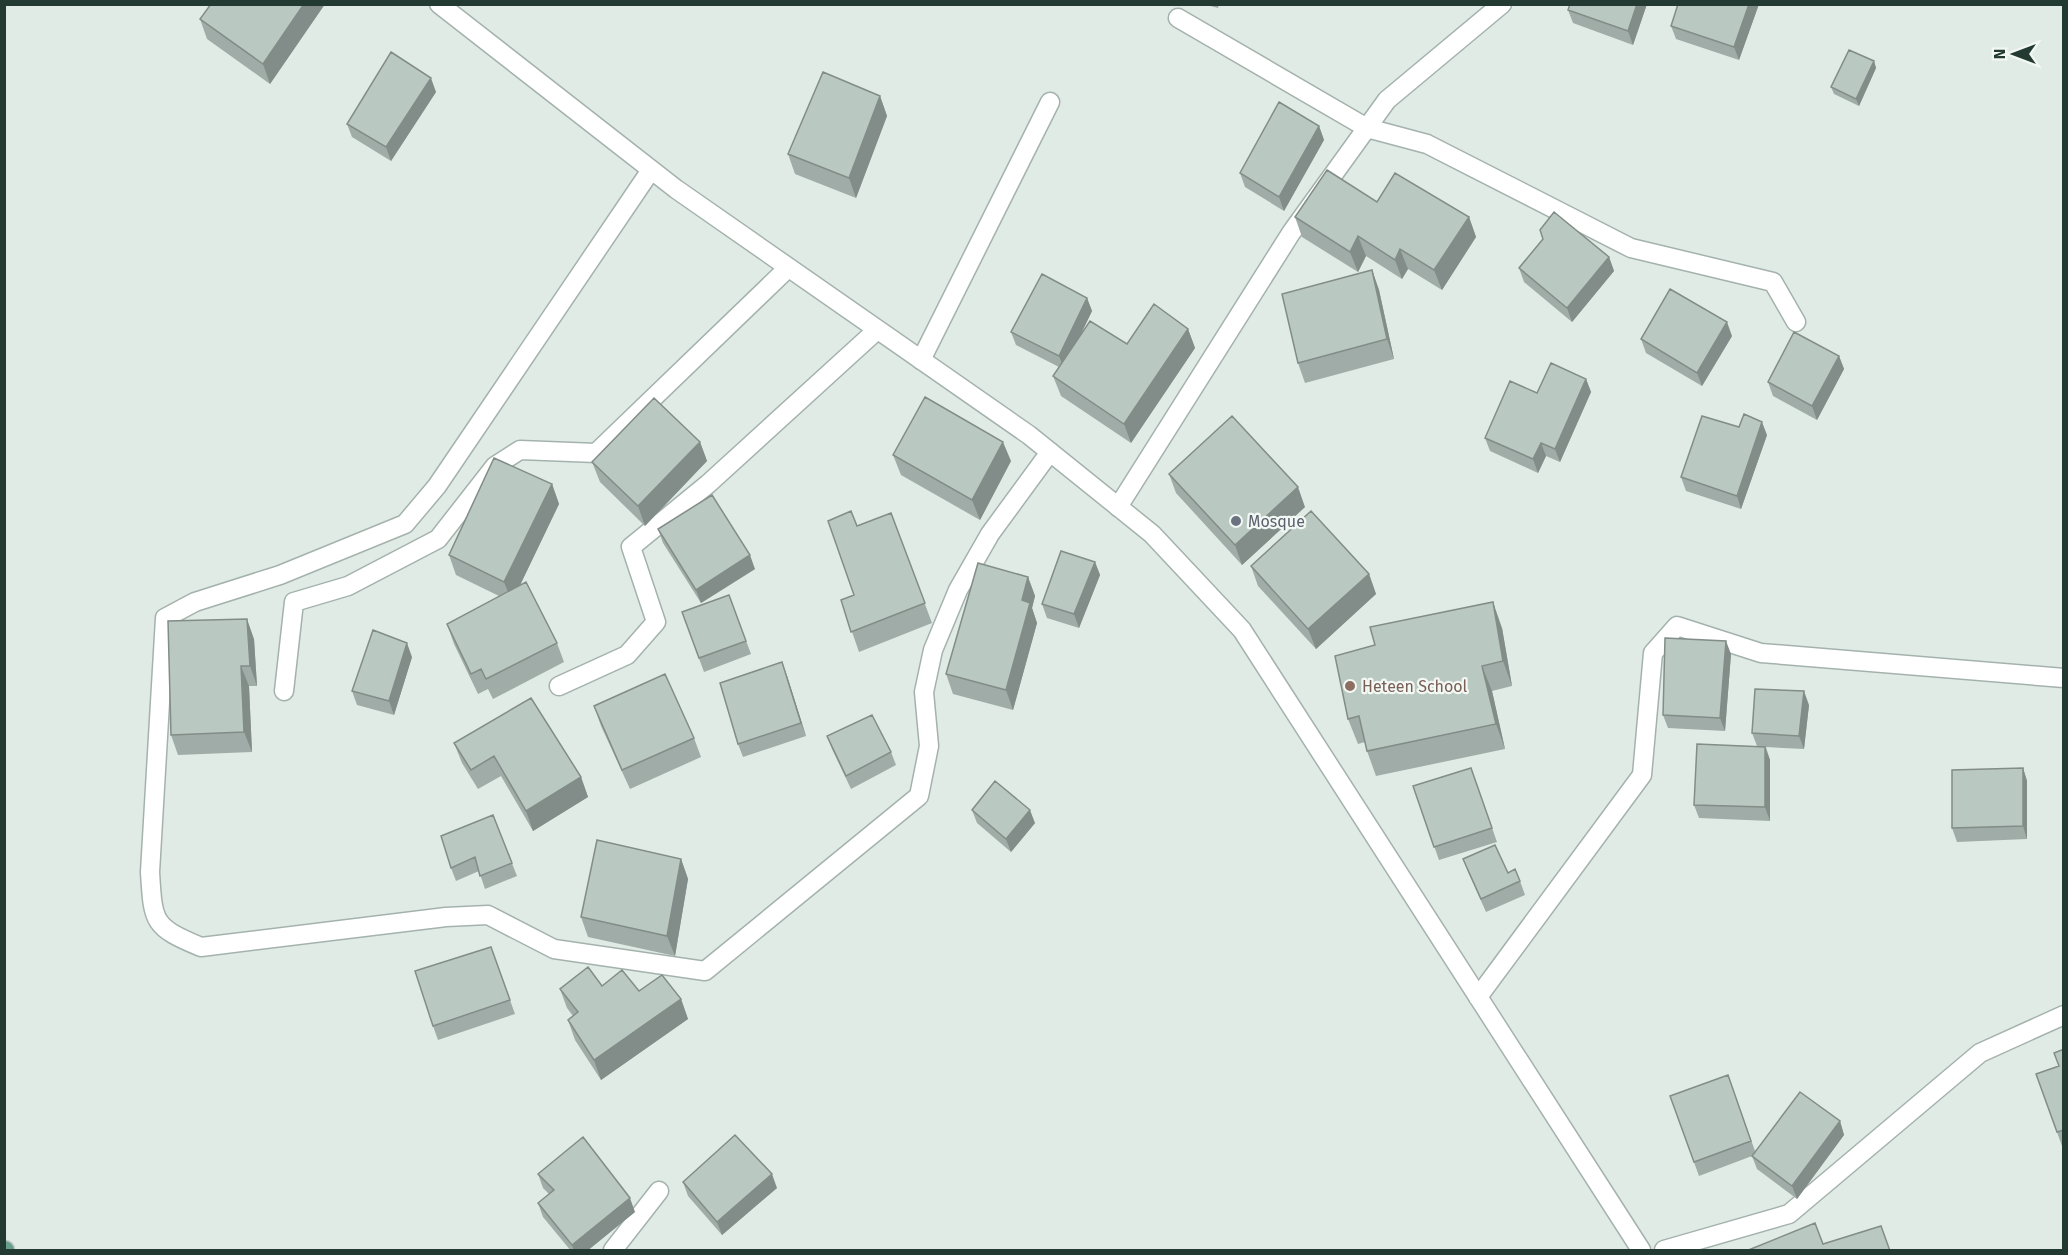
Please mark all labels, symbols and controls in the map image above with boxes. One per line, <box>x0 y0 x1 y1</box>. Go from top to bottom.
north arrow <box>1984 24 2044 84</box>
text: N <box>1990 49 2009 59</box>
place label: Mosque <box>1248 512 1305 531</box>
marker: Mosque <box>1229 514 1243 528</box>
place label: Heteen School <box>1362 677 1468 696</box>
marker: Heteen School <box>1343 679 1357 693</box>

